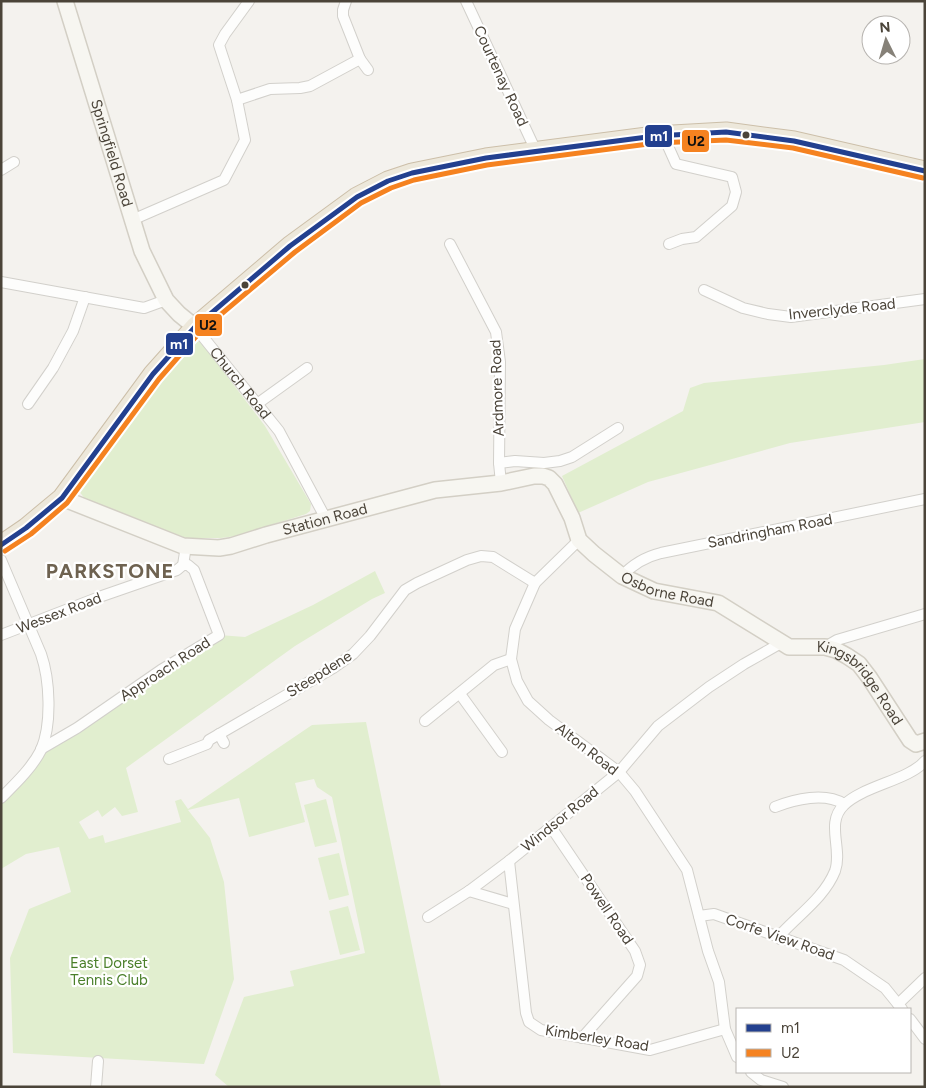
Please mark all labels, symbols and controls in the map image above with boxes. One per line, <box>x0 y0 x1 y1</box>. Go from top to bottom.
north arrow <box>861 15 911 65</box>
text: N <box>879 19 891 36</box>
street label: Courtenay Road <box>470 23 532 129</box>
street label: Springfield Road <box>87 97 137 209</box>
line badge: m1 <box>644 124 673 148</box>
text: m1 <box>650 128 668 145</box>
line badge: U2 <box>681 129 710 153</box>
unlabelled marker <box>741 130 751 140</box>
text: U2 <box>687 133 705 150</box>
unlabelled marker <box>240 280 250 290</box>
street label: Inverclyde Road <box>788 294 896 324</box>
line badge: U2 <box>194 313 223 337</box>
text: U2 <box>199 317 217 334</box>
line badge: m1 <box>165 332 194 356</box>
text: m1 <box>170 336 188 353</box>
street label: Ardmore Road <box>486 339 508 437</box>
street label: Church Road <box>206 343 275 423</box>
street label: Station Road <box>281 499 369 539</box>
street label: Sandringham Road <box>706 510 834 552</box>
district label: PARKSTONE <box>46 559 174 583</box>
street label: Osborne Road <box>618 568 715 611</box>
street label: Wessex Road <box>14 589 104 637</box>
street label: Approach Road <box>116 633 214 705</box>
street label: Kingsbridge Road <box>817 638 907 728</box>
street label: Steepdene <box>283 647 355 701</box>
street label: Alton Road <box>552 719 622 779</box>
street label: Windsor Road <box>518 782 602 856</box>
street label: Powell Road <box>577 870 637 948</box>
street label: Corfe View Road <box>723 910 837 964</box>
park label: East Dorset Tennis Club <box>70 954 148 989</box>
legend <box>736 1008 911 1073</box>
text: m1 <box>781 1019 800 1037</box>
street label: Kimberley Road <box>544 1021 650 1055</box>
text: U2 <box>781 1044 800 1062</box>

